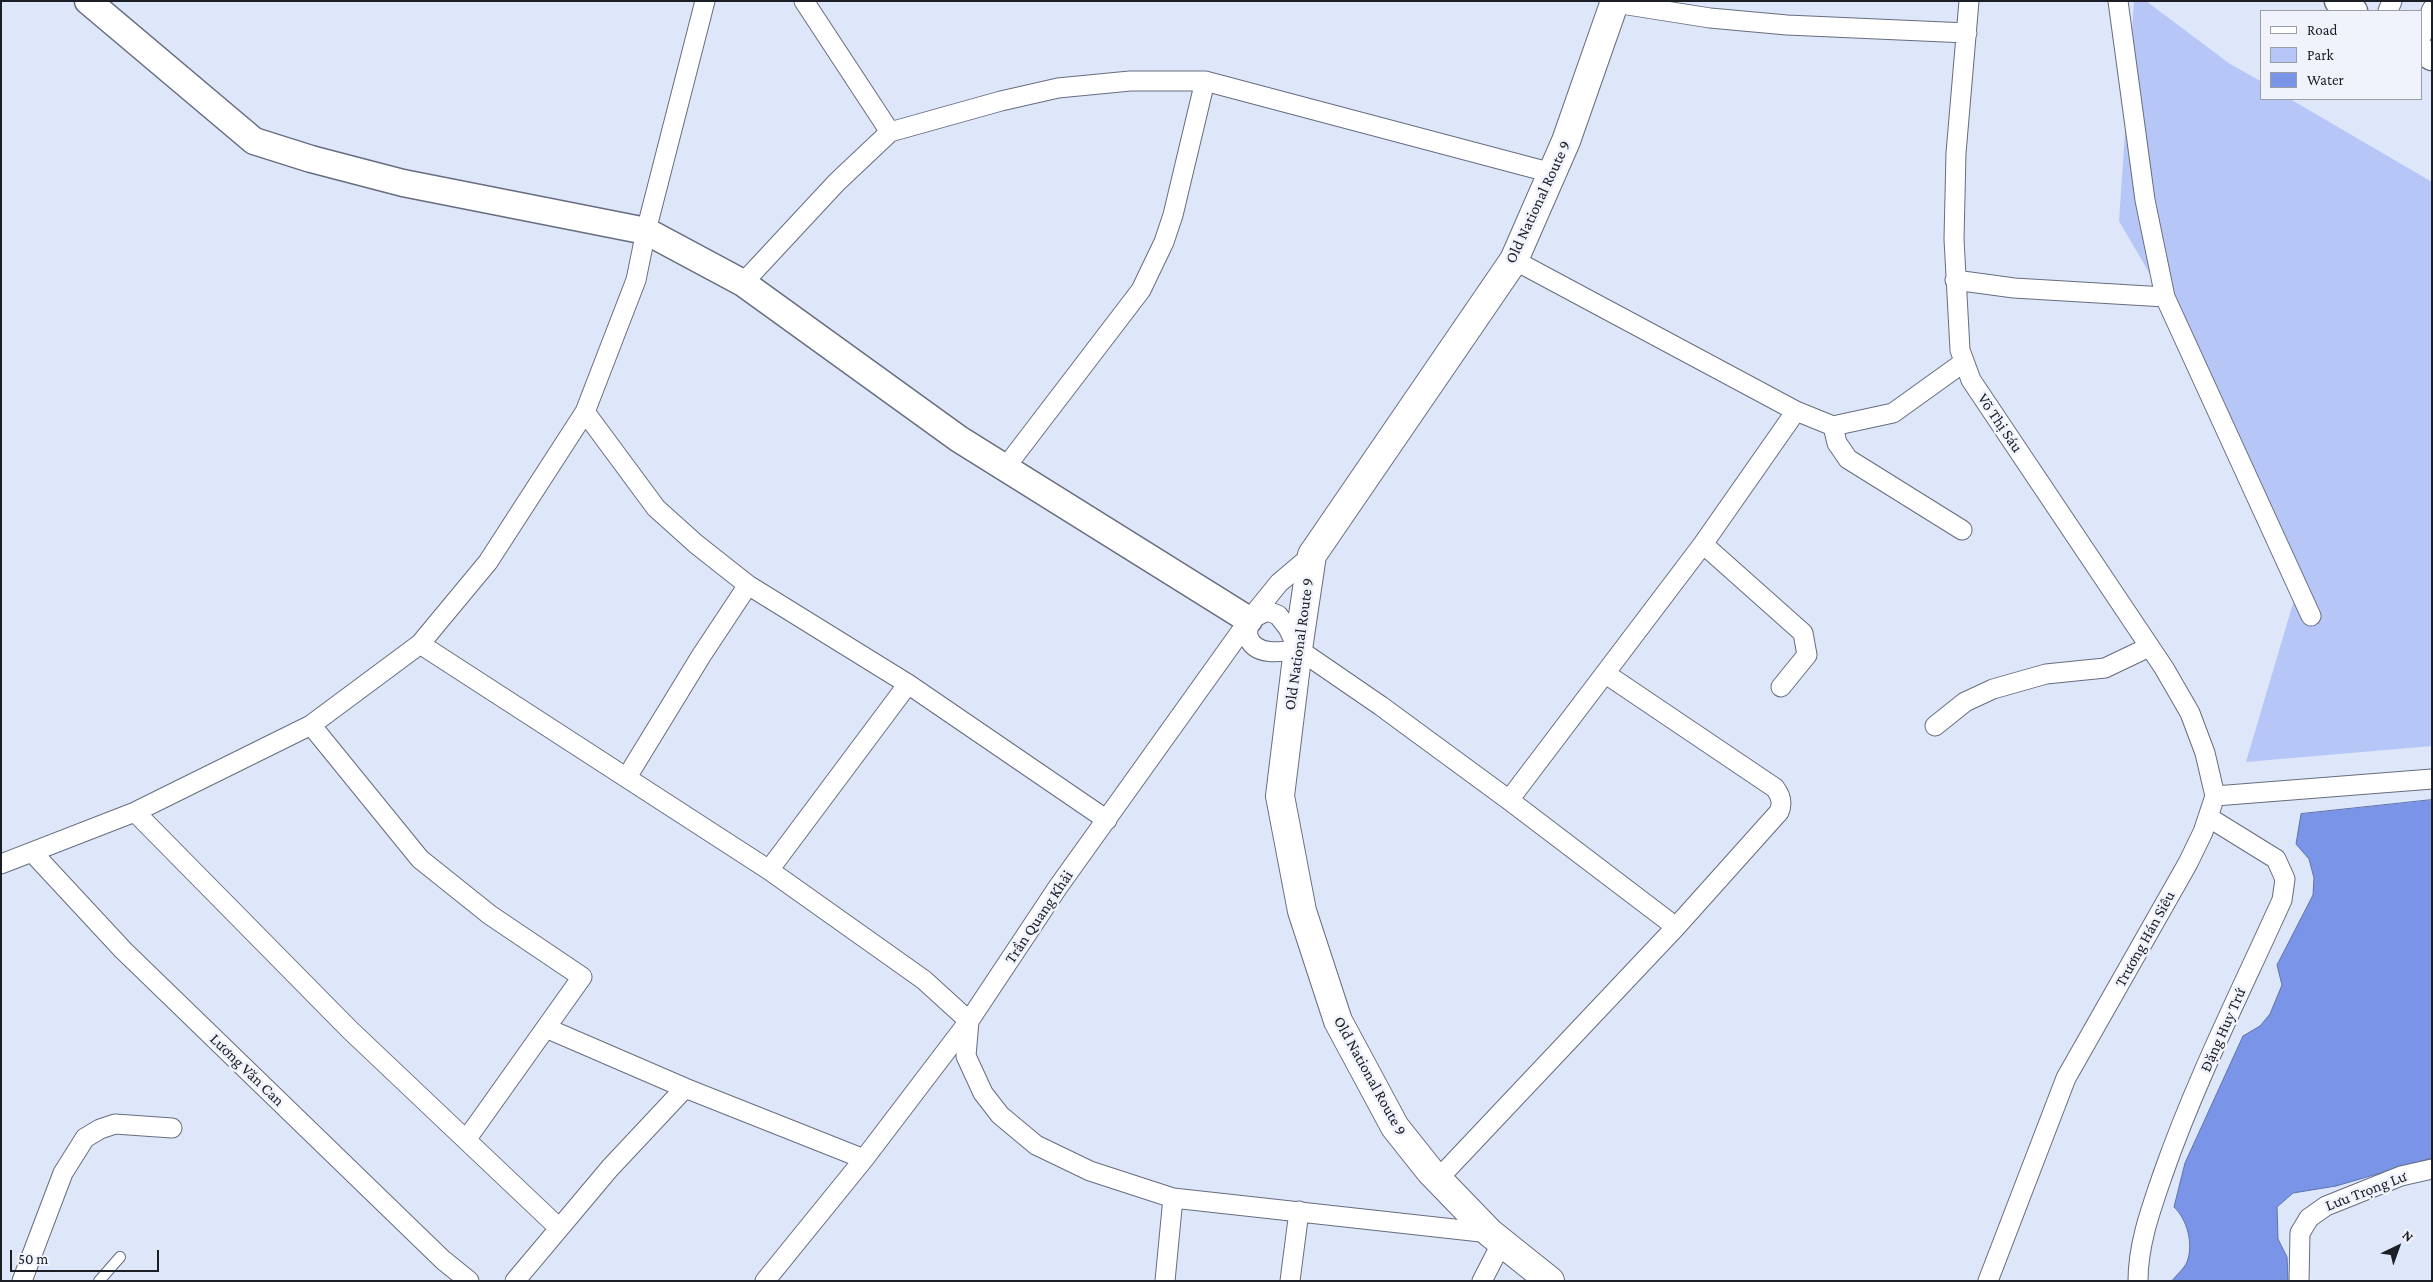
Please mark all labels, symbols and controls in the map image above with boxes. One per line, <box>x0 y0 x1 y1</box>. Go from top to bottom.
legend <box>2260 10 2423 100</box>
text: Road <box>2307 22 2337 38</box>
text: Park <box>2307 47 2334 63</box>
text: Water <box>2307 72 2344 88</box>
street label: Old National Route 9 <box>1501 138 1575 266</box>
street label: Võ Thị Sáu <box>1973 390 2027 456</box>
street label: Old National Route 9 <box>1280 577 1318 711</box>
street label: Trần Quang Khải <box>1001 867 1077 967</box>
street label: Trương Hán Siêu <box>2111 888 2179 990</box>
street label: Đặng Huy Trứ <box>2196 985 2250 1075</box>
street label: Old National Route 9 <box>1329 1013 1411 1139</box>
street label: Lương Văn Can <box>206 1030 288 1110</box>
street label: Lưu Trọng Lư <box>2323 1167 2409 1215</box>
north arrow <box>2373 1222 2423 1272</box>
text: N <box>2399 1227 2417 1245</box>
scale bar <box>12 1240 161 1272</box>
text: 50 m <box>18 1251 48 1267</box>

